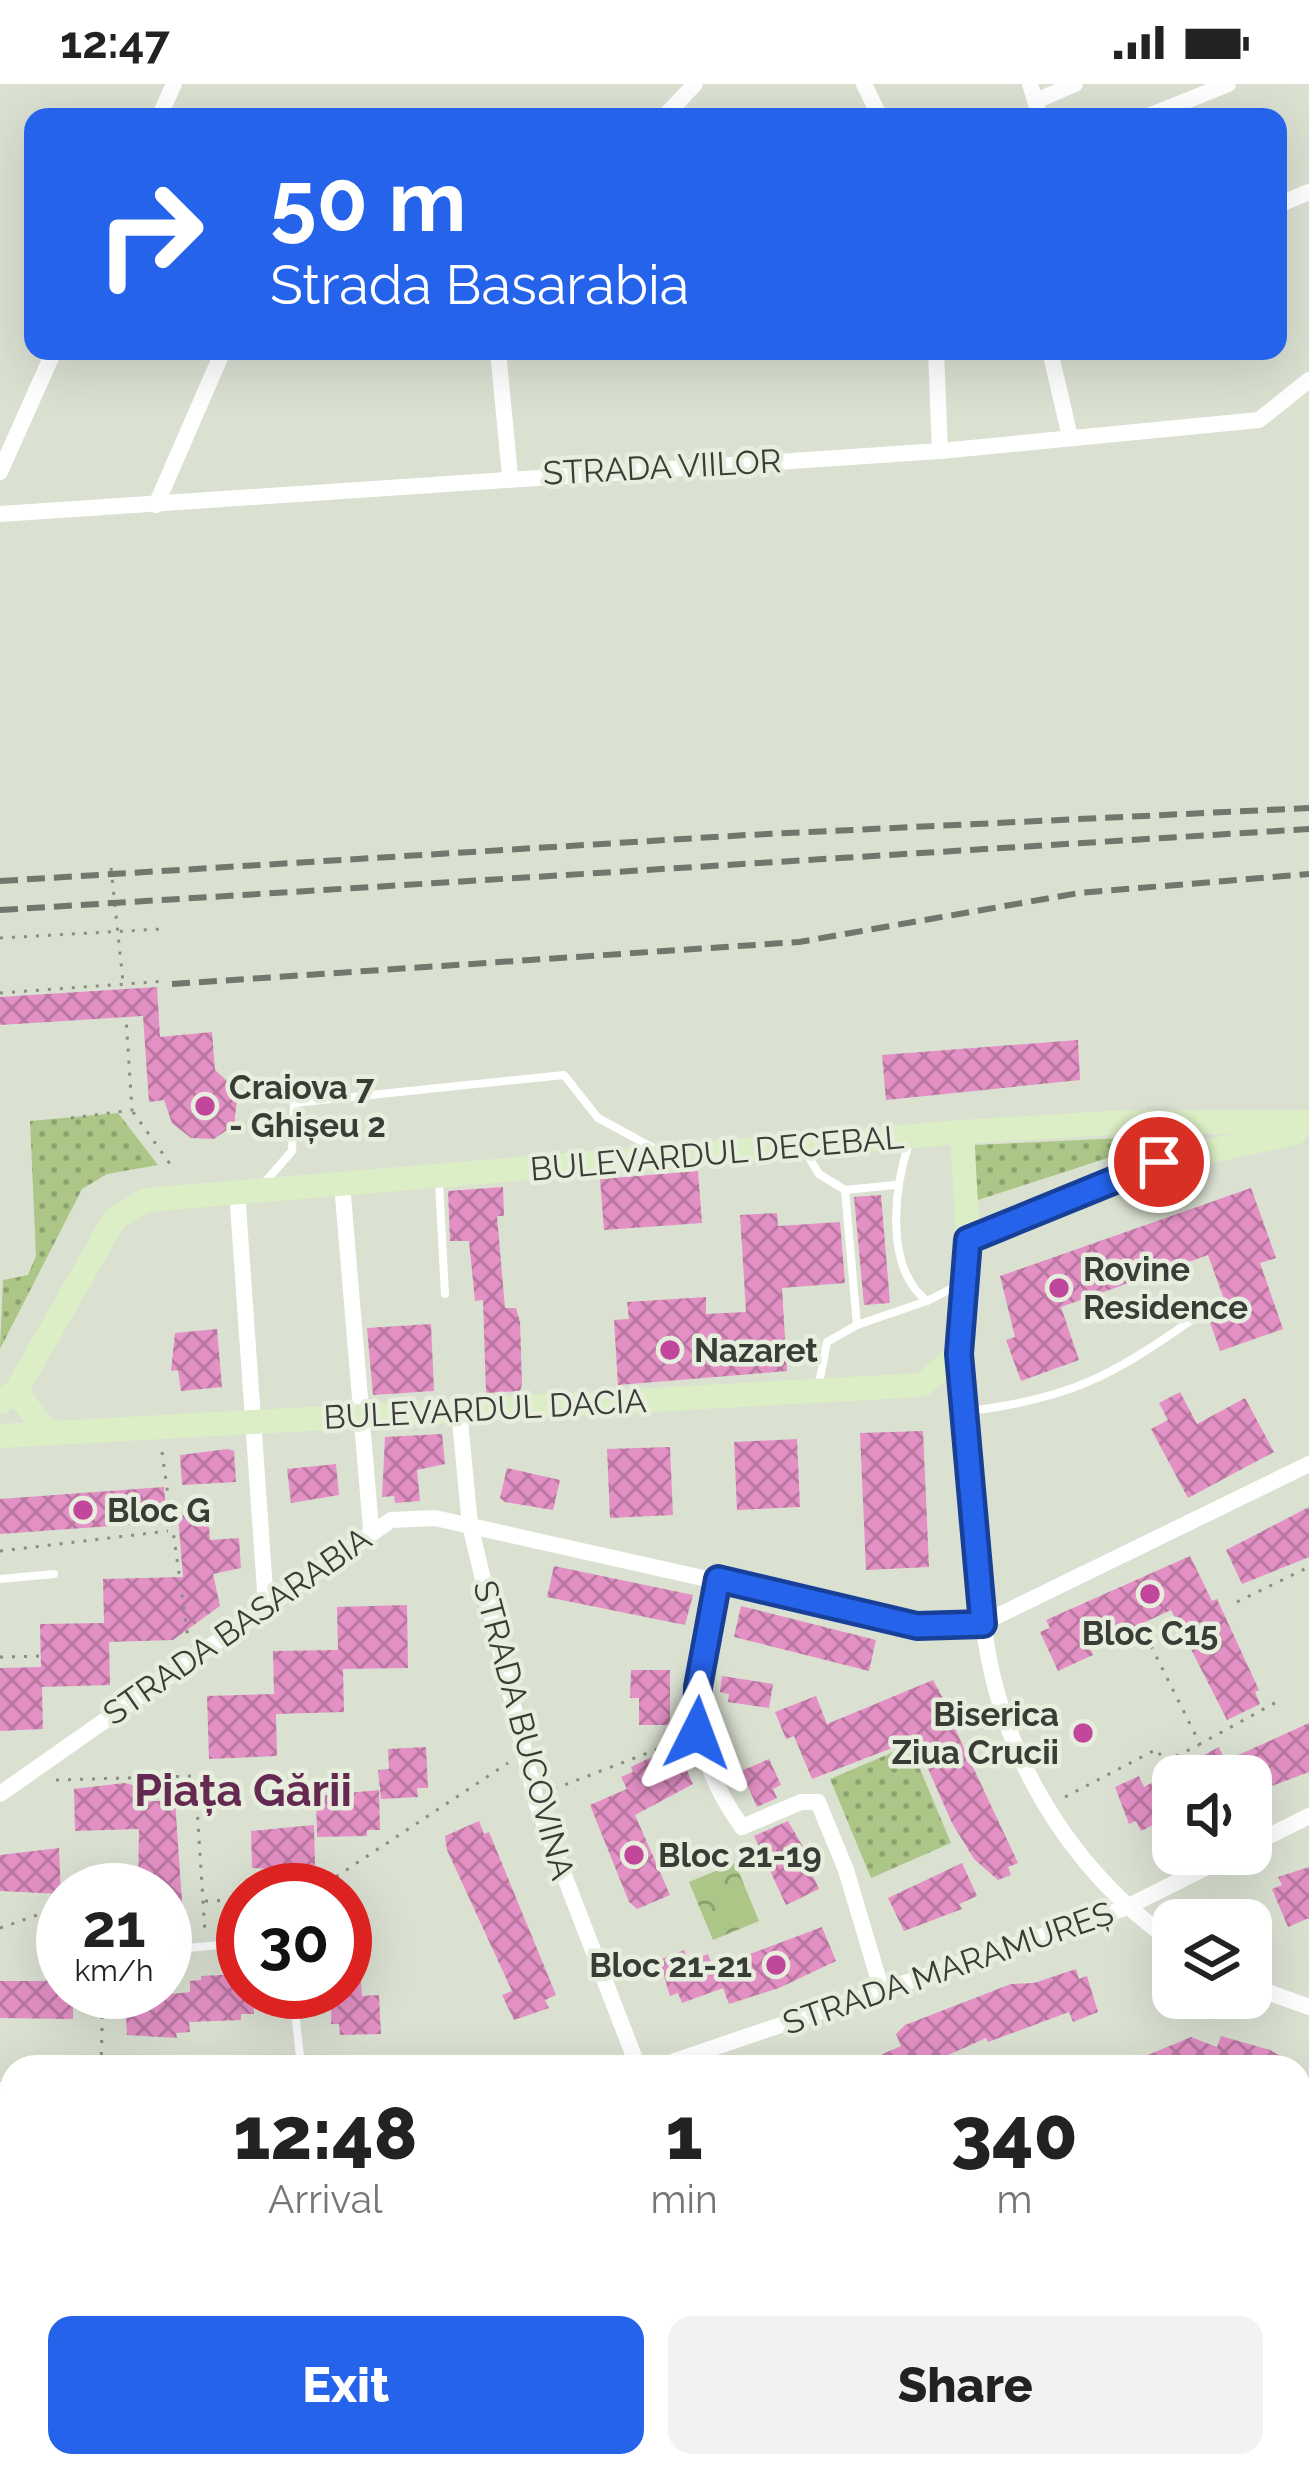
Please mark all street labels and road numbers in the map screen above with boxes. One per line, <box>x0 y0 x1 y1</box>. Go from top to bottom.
street label: STRADA VIILOR <box>542 441 782 493</box>
street label: BULEVARDUL DECEBAL <box>529 1117 905 1189</box>
street label: BULEVARDUL DACIA <box>323 1381 647 1437</box>
street label: STRADA BASARABIA <box>96 1519 378 1733</box>
street label: STRADA BUCOVINA <box>465 1576 583 1884</box>
street label: STRADA MARAMUREȘ <box>778 1893 1118 2043</box>

